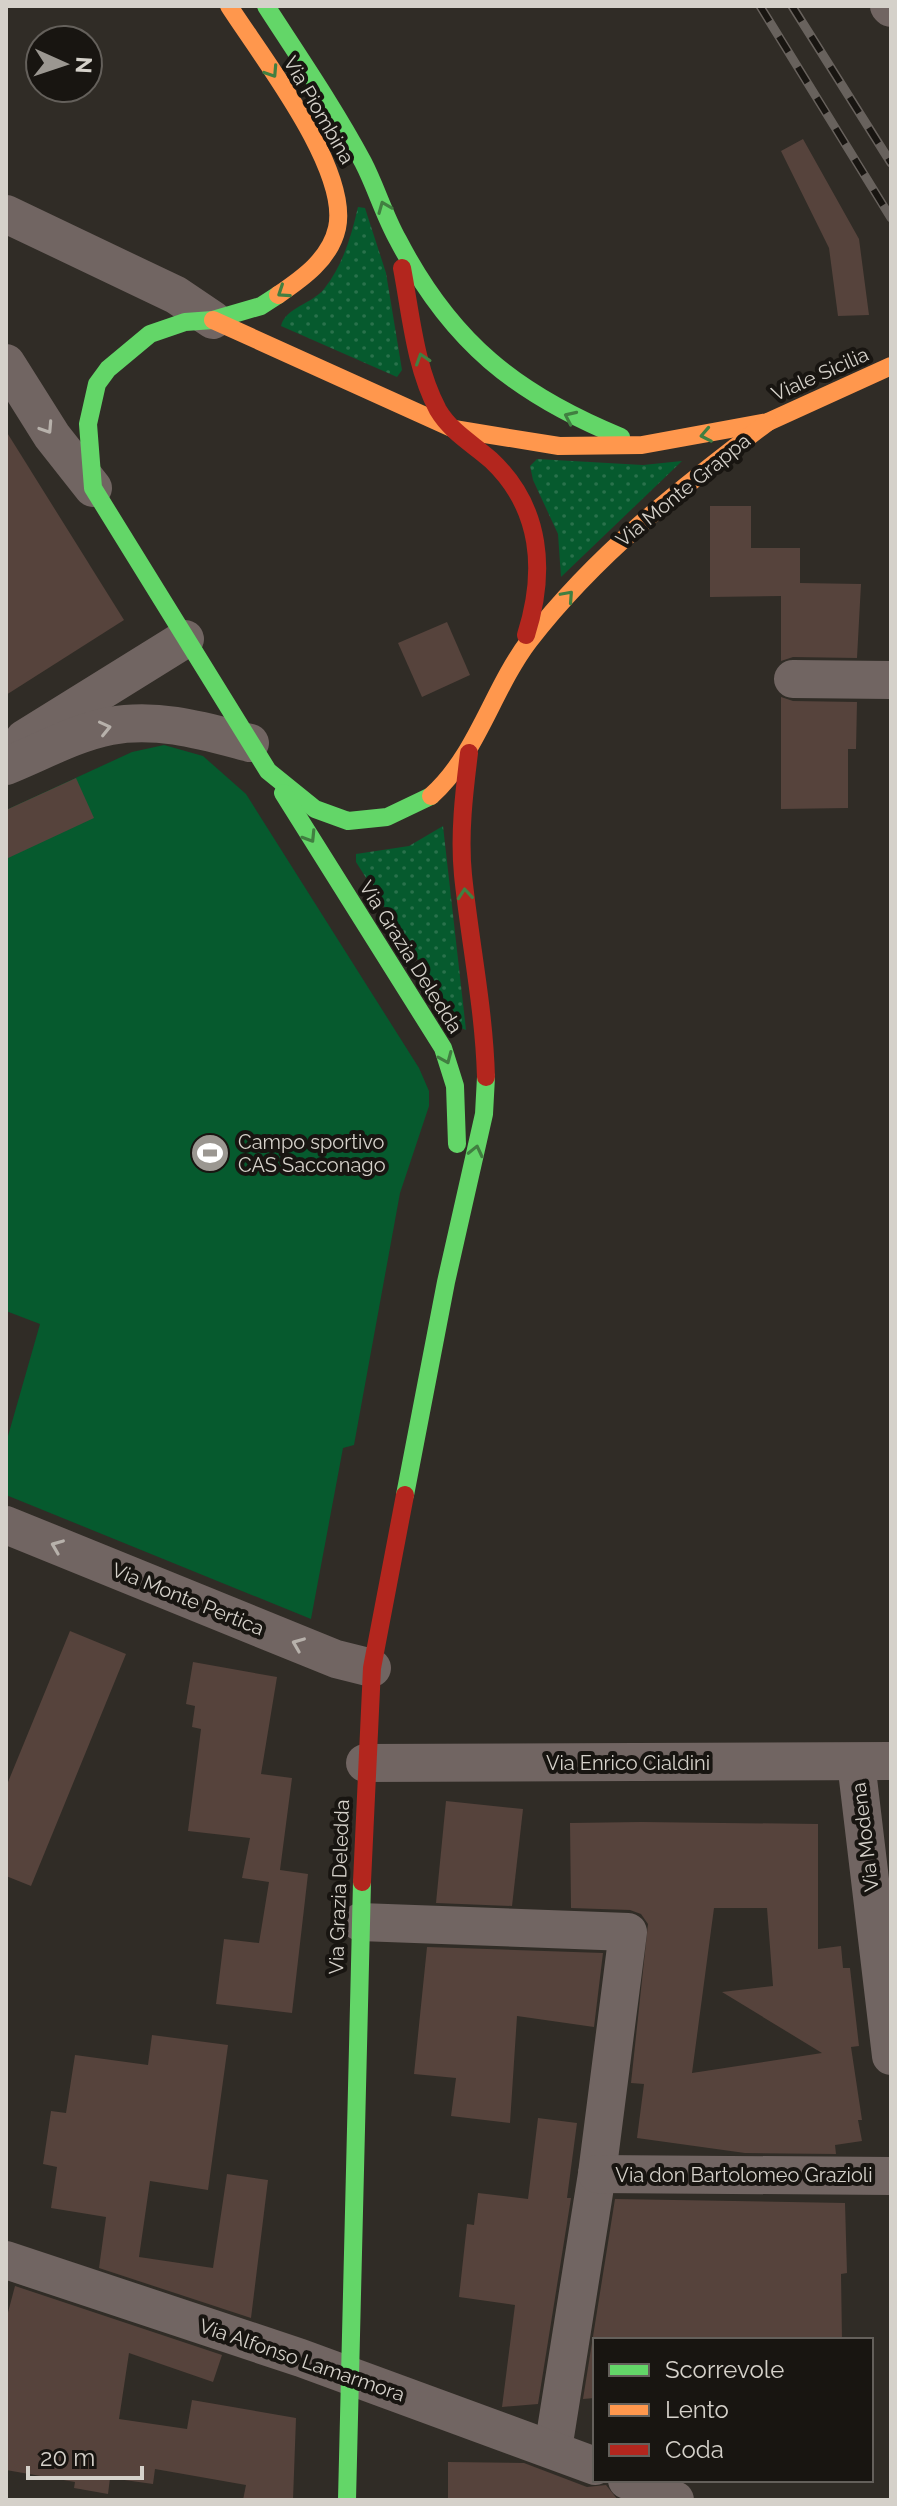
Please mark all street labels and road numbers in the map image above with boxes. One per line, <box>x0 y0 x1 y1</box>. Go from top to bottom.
street label: Via Piombina <box>279 52 359 168</box>
street label: Viale Sicilia <box>768 342 872 406</box>
street label: Via Monte Grappa <box>611 428 755 552</box>
street label: Via Grazia Deledda <box>354 876 468 1038</box>
street label: Via Monte Pertica <box>108 1558 268 1640</box>
street label: Via Enrico Cialdini <box>546 1751 710 1775</box>
street label: Via Modena <box>846 1781 884 1893</box>
street label: Via Grazia Deledda <box>324 1799 354 1975</box>
street label: Via don Bartolomeo Grazioli <box>615 2163 873 2187</box>
street label: Via Alfonso Lamarmora <box>196 2314 408 2406</box>

